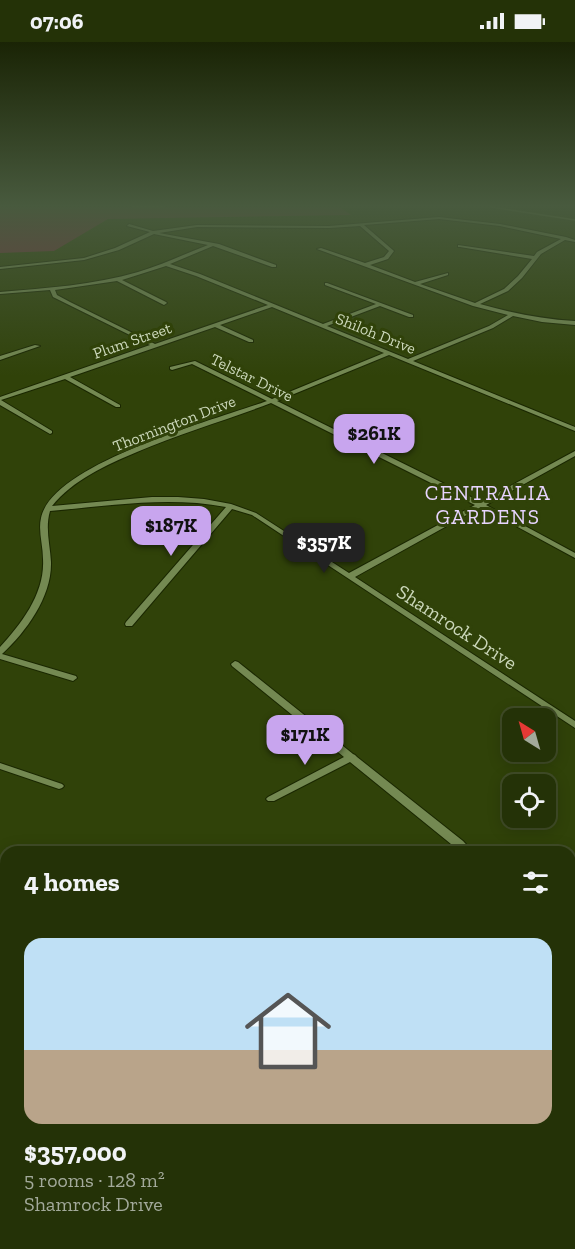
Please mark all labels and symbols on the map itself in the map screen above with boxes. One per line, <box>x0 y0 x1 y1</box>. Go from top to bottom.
street label: Shiloh Drive <box>333 309 419 358</box>
street label: Plum Street <box>90 318 174 363</box>
street label: Telstar Drive <box>208 349 296 406</box>
street label: Thornington Drive <box>110 391 238 456</box>
pin: $261K <box>332 414 416 465</box>
district label: CENTRALIA GARDENS <box>425 480 551 529</box>
pin: $187K <box>129 506 213 557</box>
pin: $357K <box>282 523 366 574</box>
street label: Shamrock Drive <box>392 579 522 675</box>
north arrow <box>502 708 556 762</box>
pin: $171K <box>263 715 347 766</box>

